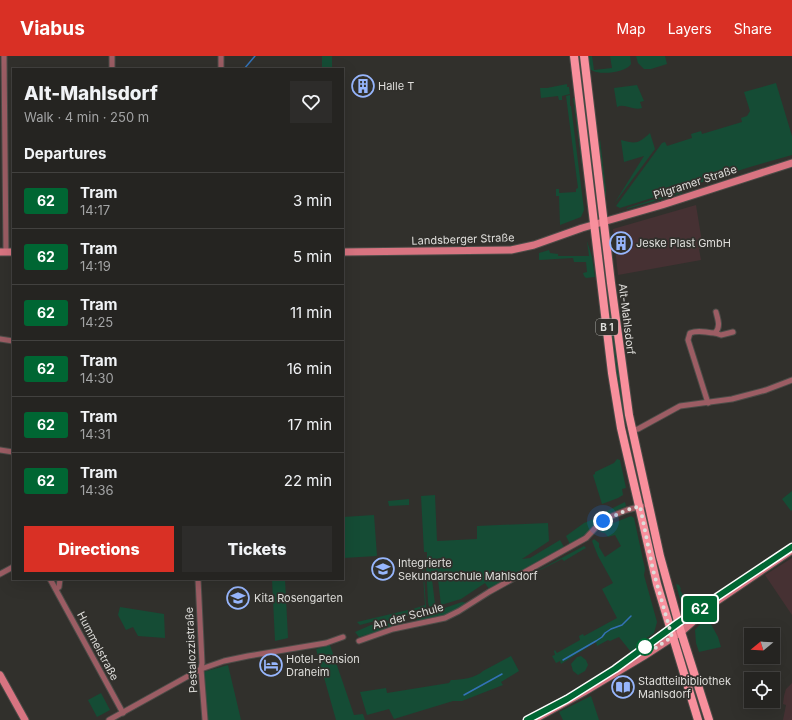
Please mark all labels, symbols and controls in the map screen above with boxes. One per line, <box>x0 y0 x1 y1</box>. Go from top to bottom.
text: Viabus <box>20 17 85 40</box>
text: Map <box>617 20 646 37</box>
text: Layers <box>668 20 712 37</box>
text: Share <box>734 20 772 37</box>
building icon: Halle T <box>350 73 376 99</box>
place label: Halle T <box>378 79 414 93</box>
button: heart <box>290 81 332 123</box>
text: Alt-Mahlsdorf <box>24 82 158 105</box>
text: Walk · 4 min · 250 m <box>24 109 149 125</box>
text: Departures <box>24 144 106 163</box>
street label: Pilgramer Straße <box>652 162 738 202</box>
text: Tram <box>80 183 117 202</box>
text: 3 min <box>293 191 332 210</box>
text: 62 <box>37 192 55 209</box>
text: 14:17 <box>80 202 110 218</box>
street label: Landsberger Straße <box>411 230 515 248</box>
building icon: Jeske Plast GmbH <box>608 230 634 256</box>
place label: Jeske Plast GmbH <box>636 236 731 250</box>
text: Tram <box>80 239 117 258</box>
text: 5 min <box>293 247 332 266</box>
text: 62 <box>37 248 55 265</box>
text: 14:19 <box>80 258 111 274</box>
street label: Alt-Mahlsdorf <box>616 283 638 355</box>
text: Tram <box>80 295 117 314</box>
text: 11 min <box>290 303 332 322</box>
text: 62 <box>37 304 55 321</box>
text: 14:25 <box>80 314 113 330</box>
road number: B 1 <box>596 319 618 335</box>
text: Tram <box>80 351 117 370</box>
text: 16 min <box>287 359 332 378</box>
text: 62 <box>37 360 55 377</box>
text: 14:30 <box>80 370 114 386</box>
text: Tram <box>80 407 117 426</box>
text: 17 min <box>288 415 332 434</box>
text: 62 <box>37 416 55 433</box>
text: 14:31 <box>80 426 111 442</box>
text: Tram <box>80 463 117 482</box>
text: 22 min <box>284 471 332 490</box>
text: 62 <box>37 472 55 489</box>
text: 14:36 <box>80 482 114 498</box>
your location <box>593 511 613 531</box>
button: Directions <box>24 526 174 572</box>
button: Tickets <box>182 526 332 572</box>
school or university icon: Integrierte Sekundarschule Mahlsdorf <box>370 556 396 582</box>
place label: Integrierte Sekundarschule Mahlsdorf <box>398 556 538 583</box>
school or university icon: Kita Rosengarten <box>225 585 251 611</box>
place label: Kita Rosengarten <box>254 591 343 605</box>
line badge: 62 <box>682 596 718 622</box>
street label: An der Schule <box>371 600 445 632</box>
text: 62 <box>691 600 709 617</box>
street label: Pestalozzistraße <box>182 607 200 693</box>
street label: Hummelstraße <box>74 609 122 683</box>
north arrow <box>744 628 780 664</box>
map controls <box>744 628 780 708</box>
unlabelled marker <box>636 638 654 656</box>
hotel icon: Hotel-Pension Draheim <box>258 652 284 678</box>
place label: Hotel-Pension Draheim <box>286 652 360 679</box>
button: locate <box>744 672 780 708</box>
library icon: Stadtteilbibliothek Mahlsdorf <box>610 674 636 700</box>
place label: Stadtteilbibliothek Mahlsdorf <box>638 674 731 701</box>

